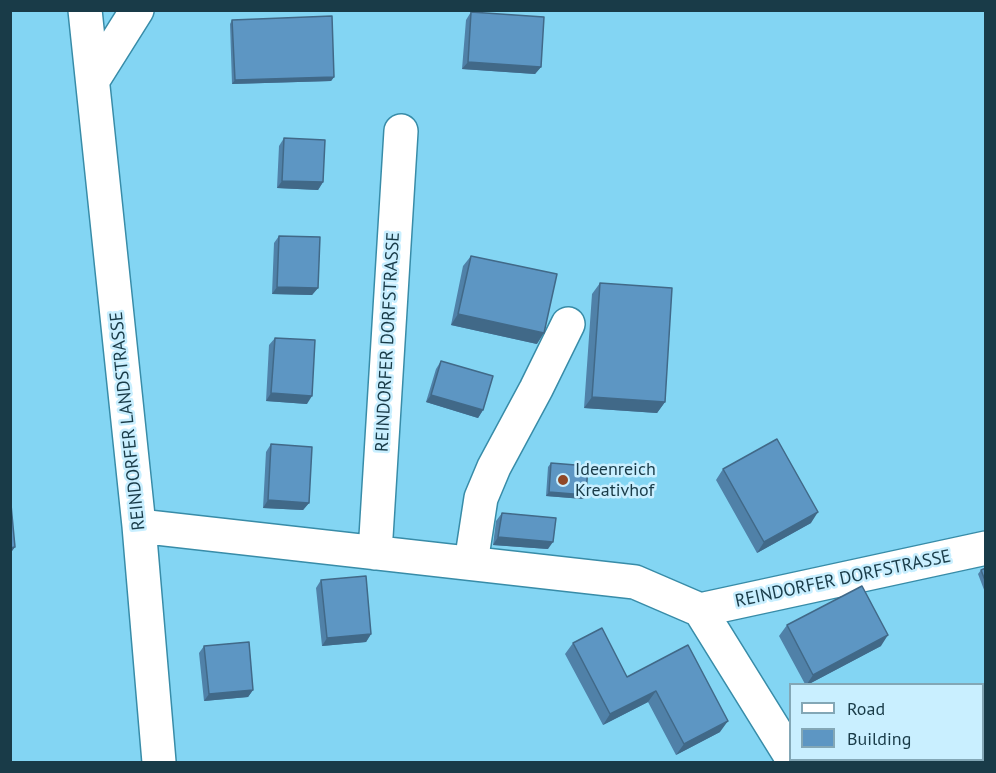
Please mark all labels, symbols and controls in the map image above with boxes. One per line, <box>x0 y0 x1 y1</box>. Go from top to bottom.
street label: REINDORFER DORFSTRASSE <box>371 232 405 452</box>
street label: REINDORFER LANDSTRASSE <box>106 311 150 531</box>
place label: Ideenreich Kreativhof <box>575 459 656 502</box>
marker: Ideenreich Kreativhof <box>556 473 570 487</box>
street label: REINDORFER DORFSTRASSE <box>733 546 953 612</box>
legend <box>789 683 984 761</box>
text: Road <box>847 697 885 720</box>
text: Building <box>847 727 911 750</box>

